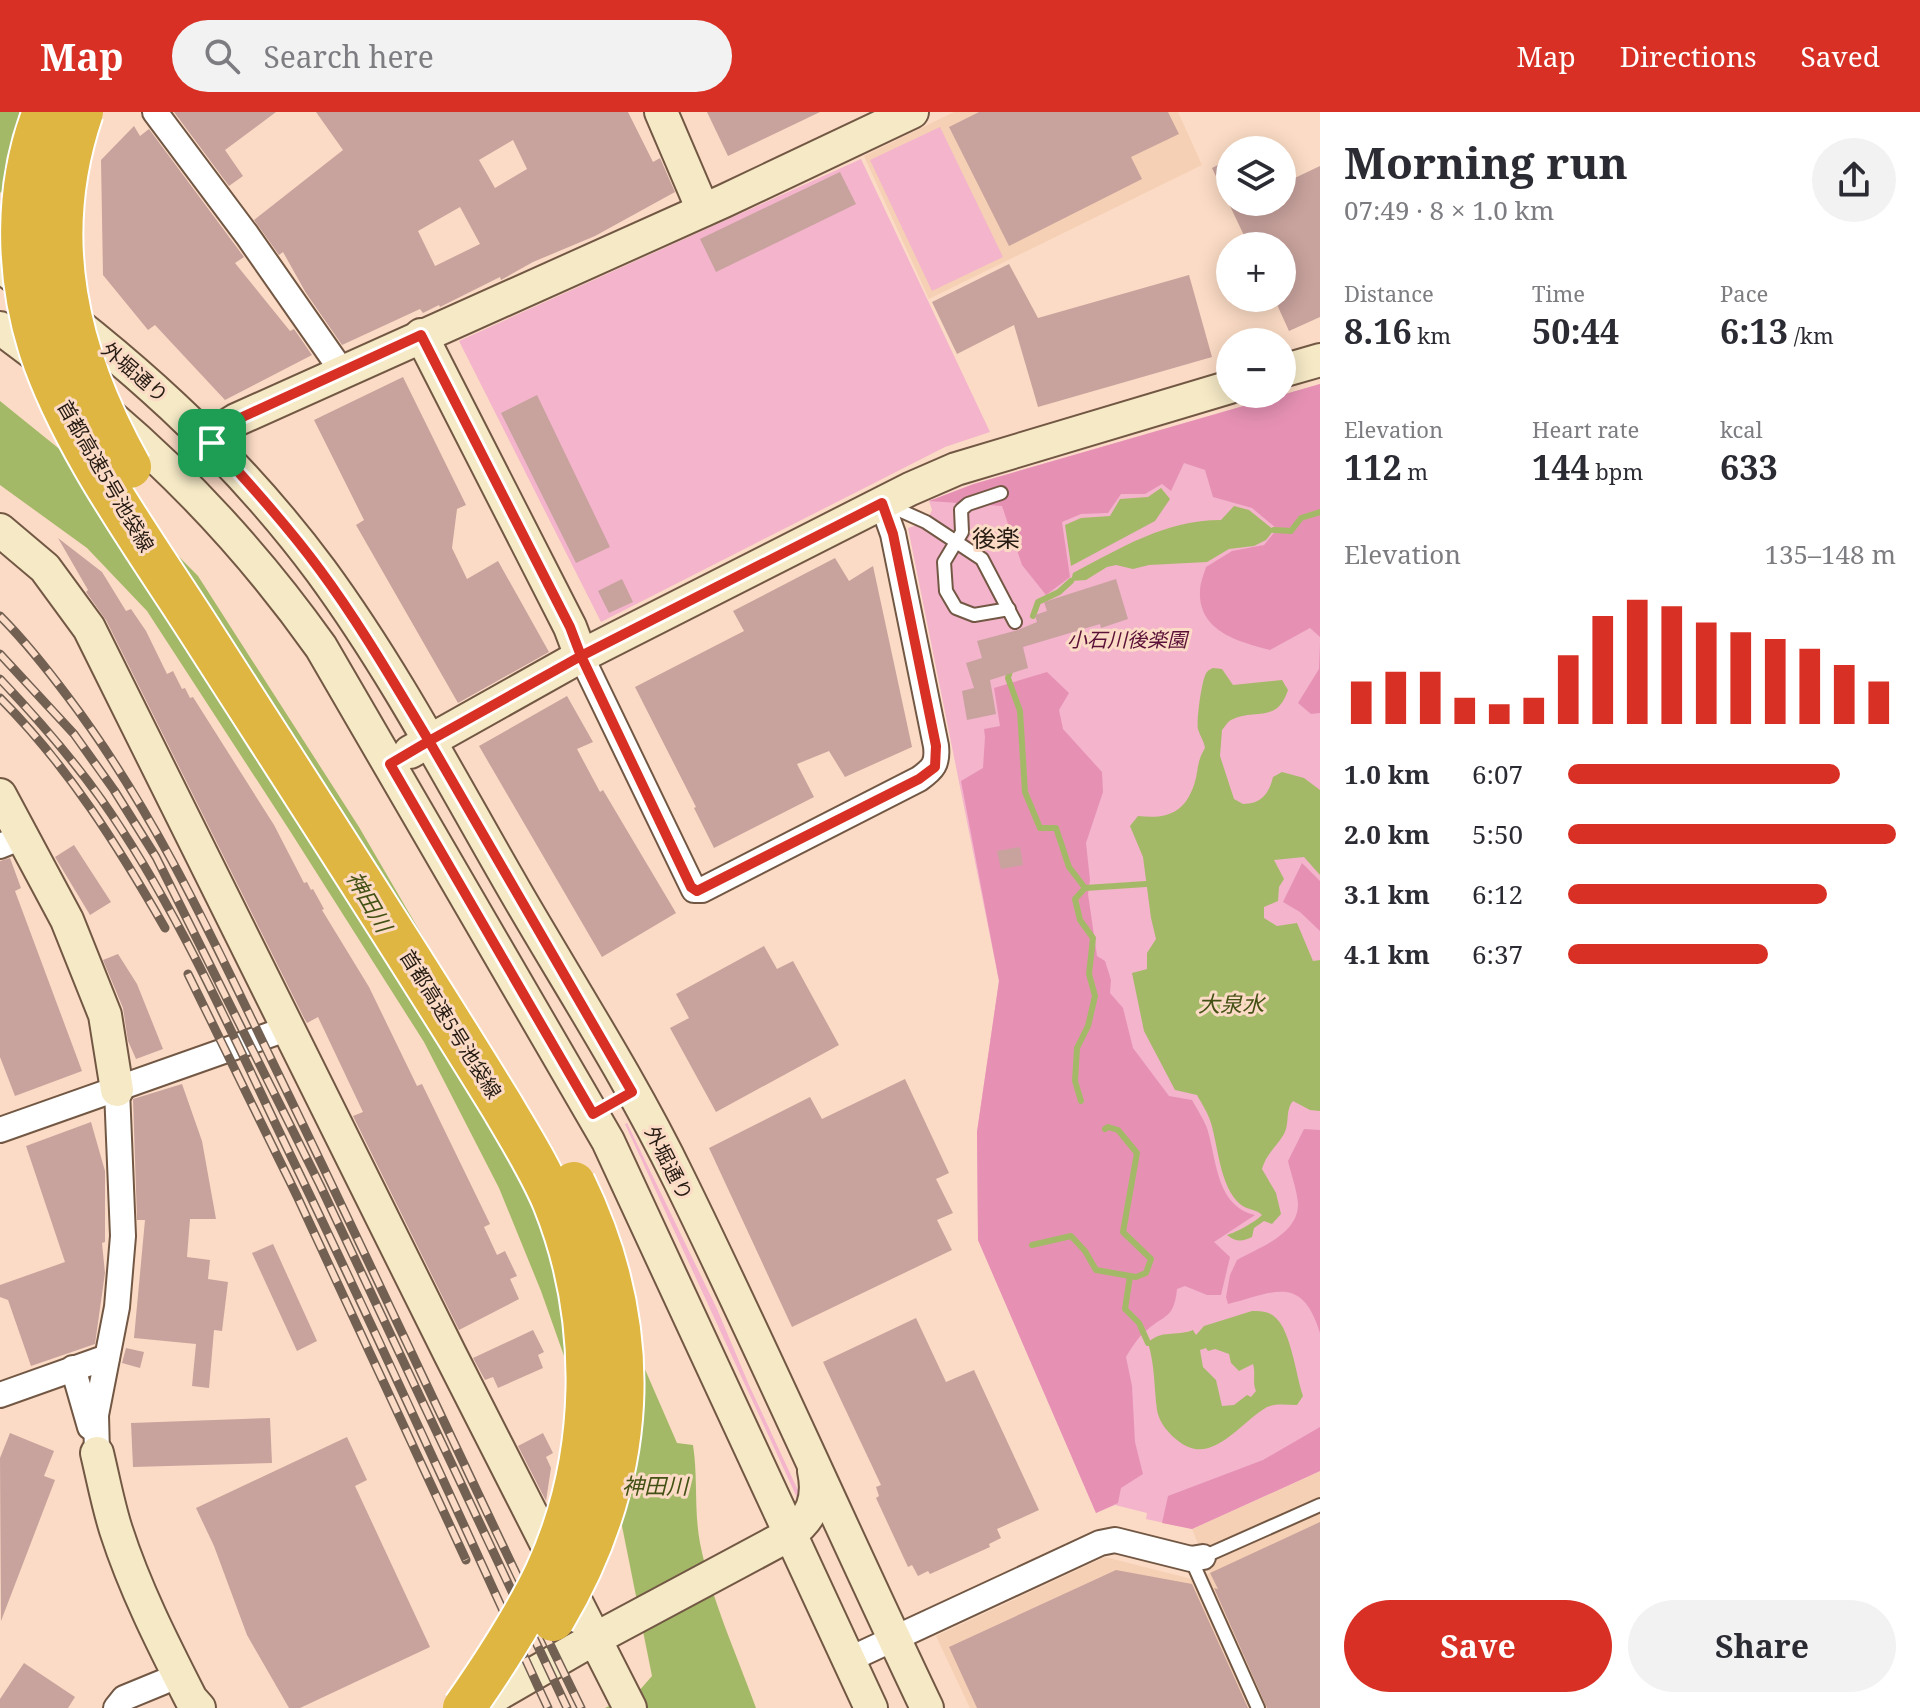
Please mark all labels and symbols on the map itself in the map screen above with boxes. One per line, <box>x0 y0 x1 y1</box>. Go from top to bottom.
street label: 外堀通り <box>96 336 174 408</box>
street label: 首都高速5号池袋線 <box>52 395 160 557</box>
pin <box>178 409 246 477</box>
district label: 後楽 <box>972 521 1020 554</box>
park label: 小石川後楽園 <box>1067 626 1190 653</box>
water label: 神田川 <box>341 865 400 939</box>
street label: 首都高速5号池袋線 <box>394 944 508 1104</box>
water label: 大泉水 <box>1198 988 1266 1018</box>
street label: 外堀通り <box>639 1121 699 1205</box>
water label: 神田川 <box>622 1470 690 1500</box>

